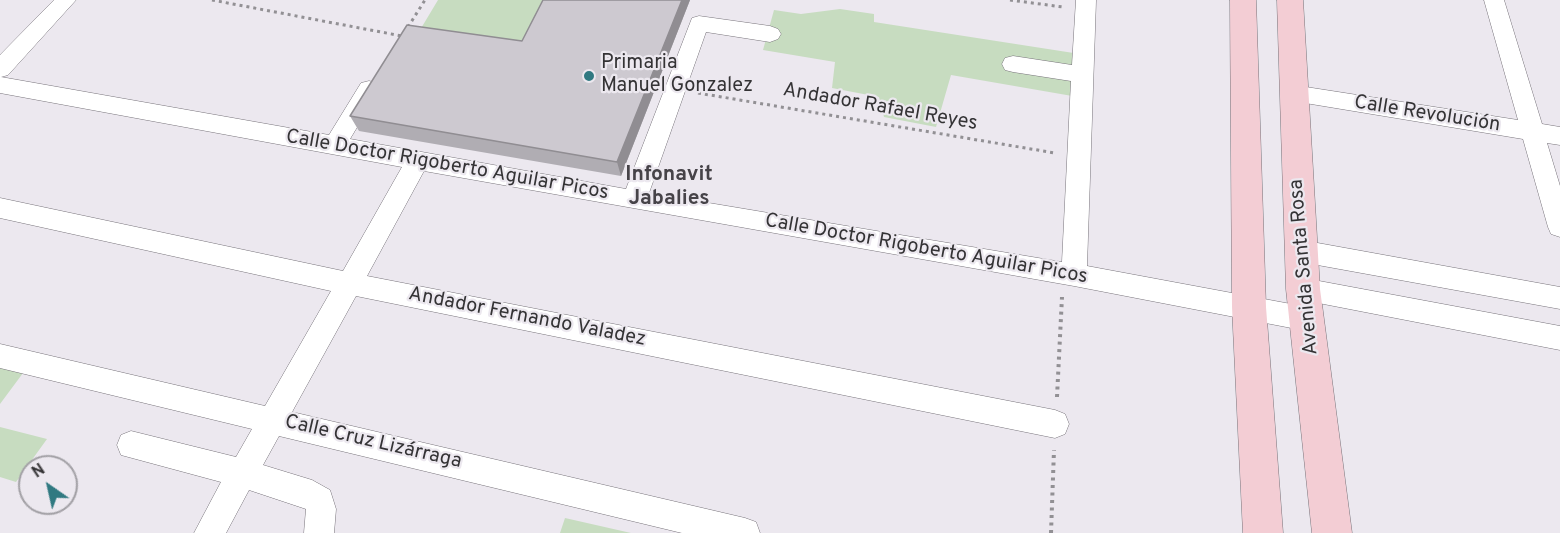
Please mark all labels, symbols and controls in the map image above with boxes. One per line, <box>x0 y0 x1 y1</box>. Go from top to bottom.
place label: Primaria Manuel Gonzalez <box>601 52 753 99</box>
marker: Primaria Manuel Gonzalez <box>582 69 596 83</box>
street label: Andador Rafael Reyes <box>781 79 979 137</box>
street label: Calle Revolución <box>1352 92 1502 138</box>
street label: Calle Doctor Rigoberto Aguilar Picos <box>284 126 610 206</box>
district label: Infonavit Jabalies <box>625 163 713 213</box>
street label: Avenida Santa Rosa <box>1285 178 1325 356</box>
street label: Calle Doctor Rigoberto Aguilar Picos <box>763 210 1089 290</box>
street label: Andador Fernando Valadez <box>406 283 648 353</box>
street label: Calle Cruz Lizárraga <box>282 411 464 475</box>
north arrow <box>18 455 78 515</box>
text: N <box>29 460 49 483</box>

